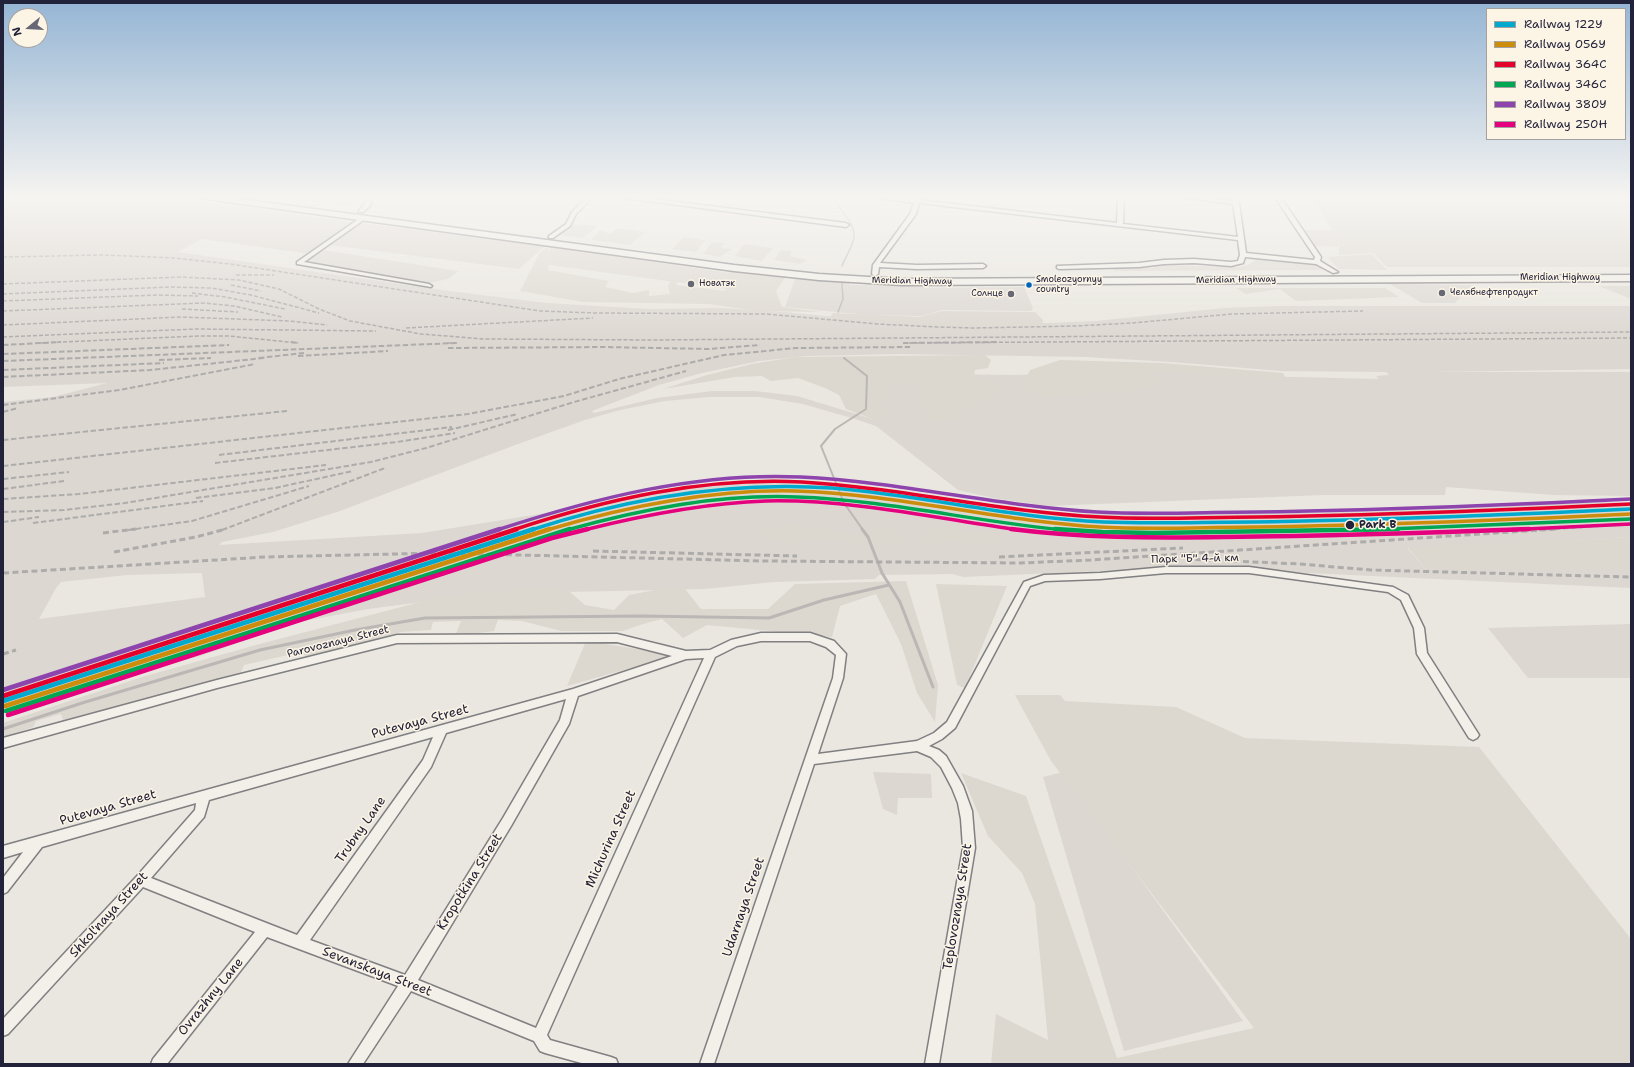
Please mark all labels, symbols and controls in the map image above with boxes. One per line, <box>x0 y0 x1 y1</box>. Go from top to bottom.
north arrow <box>8 8 48 48</box>
legend <box>1486 8 1626 140</box>
text: Railway 122У <box>1524 16 1603 32</box>
text: N <box>9 25 26 38</box>
text: Railway 056У <box>1524 36 1606 52</box>
text: Railway 364С <box>1524 56 1607 72</box>
text: Railway 346С <box>1524 76 1607 92</box>
text: Railway 380У <box>1524 96 1607 112</box>
text: Railway 250Н <box>1524 116 1607 132</box>
street label: Meridian Highway <box>1520 273 1600 283</box>
street label: Meridian Highway <box>1196 274 1276 286</box>
street label: Meridian Highway <box>872 275 952 287</box>
place label: Smoleozyornyy country <box>1036 275 1102 296</box>
marker: Новатэк <box>686 279 696 289</box>
place label: Новатэк <box>699 279 735 289</box>
marker: Smoleozyornyy country <box>1024 280 1034 290</box>
marker: Челябнефтепродукт <box>1437 288 1447 298</box>
place label: Челябнефтепродукт <box>1450 288 1538 298</box>
place label: Солнце <box>971 289 1003 299</box>
marker: Солнце <box>1006 289 1016 299</box>
place label: Park B <box>1359 518 1396 532</box>
marker: Park B <box>1344 519 1356 531</box>
street label: Парк "Б" 4-й км <box>1151 552 1239 566</box>
street label: Parovoznaya Street <box>286 623 390 661</box>
street label: Putevaya Street <box>370 702 470 742</box>
street label: Putevaya Street <box>58 787 158 829</box>
street label: Michurina Street <box>582 788 640 890</box>
street label: Trubny Lane <box>332 794 390 866</box>
street label: Kropotkina Street <box>434 831 506 933</box>
street label: Teplovoznaya Street <box>940 842 976 972</box>
street label: Udarnaya Street <box>720 855 768 959</box>
street label: Shkol'naya Street <box>66 869 152 961</box>
street label: Sevanskaya Street <box>320 944 434 1000</box>
street label: Ovrazhny Lane <box>175 955 247 1039</box>

